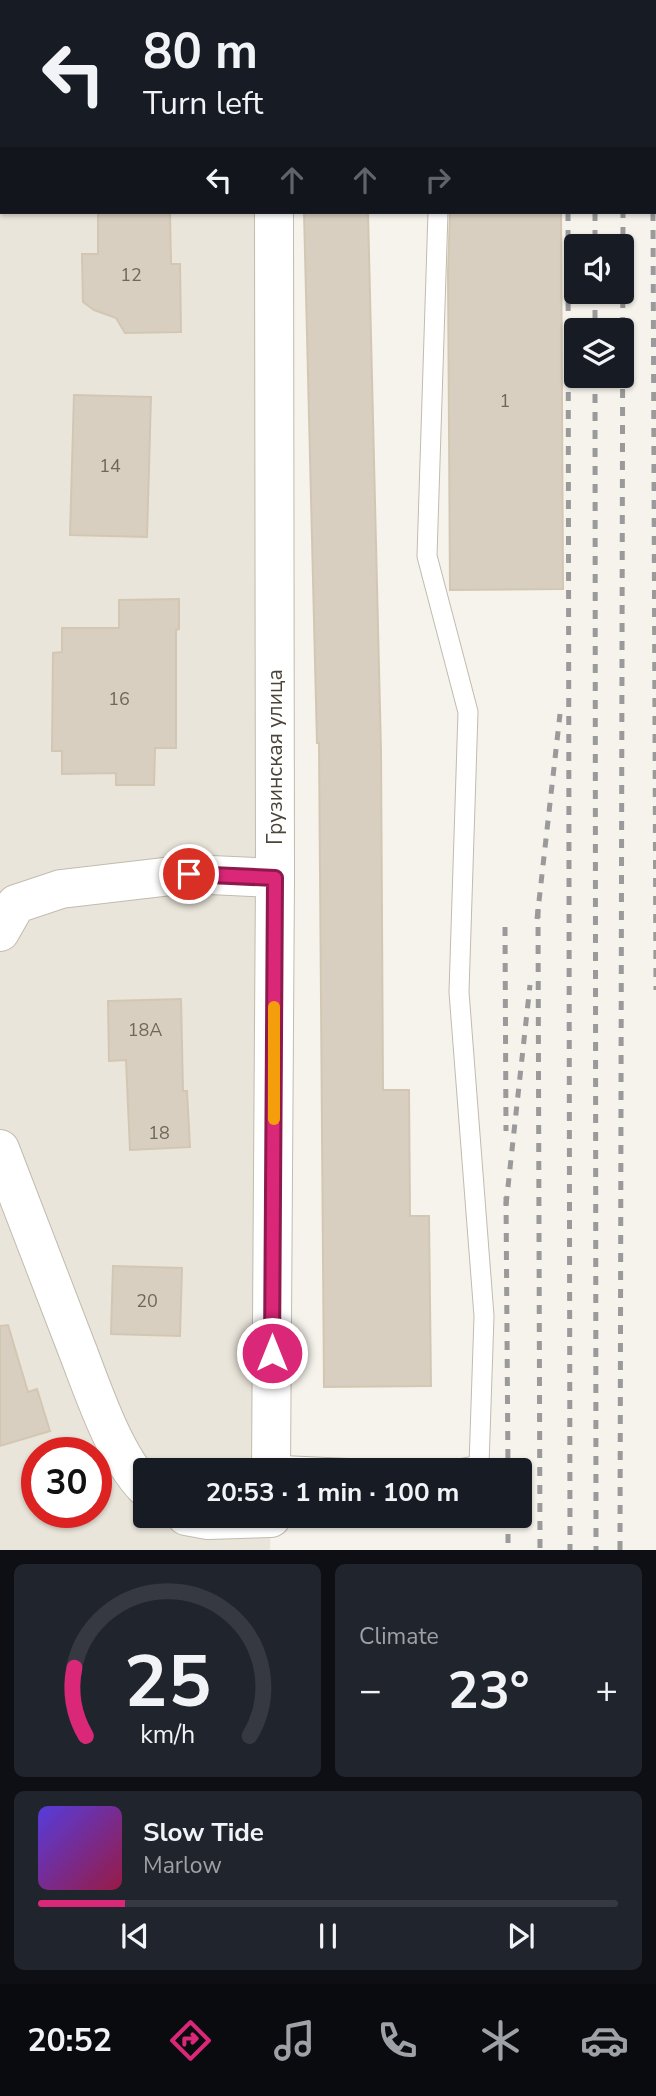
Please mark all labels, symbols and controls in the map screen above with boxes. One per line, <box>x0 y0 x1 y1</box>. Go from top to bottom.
text: 80 m <box>143 18 258 85</box>
icon: left <box>28 28 119 119</box>
text: Turn left <box>143 82 263 125</box>
icon: left <box>200 161 238 199</box>
icon: ahead <box>273 161 311 199</box>
icon: ahead <box>346 161 384 199</box>
icon: right <box>419 161 457 199</box>
map controls <box>564 234 634 388</box>
button: sound <box>564 234 634 304</box>
house number: 12 <box>120 263 142 287</box>
button: layers <box>564 318 634 388</box>
house number: 1 <box>500 389 510 413</box>
house number: 14 <box>99 454 121 478</box>
street label: Грузинская улица <box>261 669 289 845</box>
house number: 16 <box>108 687 130 711</box>
pin <box>159 844 219 904</box>
icon: arrive <box>170 855 208 893</box>
house number: 18А <box>128 1018 162 1042</box>
house number: 18 <box>148 1121 170 1145</box>
house number: 20 <box>136 1289 158 1313</box>
position arrow <box>235 1316 309 1390</box>
speed limit sign: 30 <box>21 1437 112 1528</box>
text: 20:53 · 1 min · 100 m <box>206 1475 459 1510</box>
text: Climate <box>359 1621 439 1652</box>
text: 25 <box>124 1633 211 1733</box>
text: 23° <box>447 1655 530 1726</box>
text: − <box>359 1665 382 1716</box>
text: + <box>595 1665 618 1716</box>
text: km/h <box>140 1718 195 1752</box>
text: Slow Tide <box>143 1815 264 1850</box>
text: Marlow <box>143 1850 222 1881</box>
icon: previous <box>116 1917 154 1955</box>
icon: pause <box>309 1917 347 1955</box>
icon: next <box>502 1917 540 1955</box>
icon: directions <box>166 2016 215 2065</box>
icon: music <box>270 2016 319 2065</box>
icon: phone <box>373 2016 422 2065</box>
icon: climate <box>476 2016 525 2065</box>
icon: car <box>580 2016 629 2065</box>
text: 20:52 <box>27 2019 112 2062</box>

